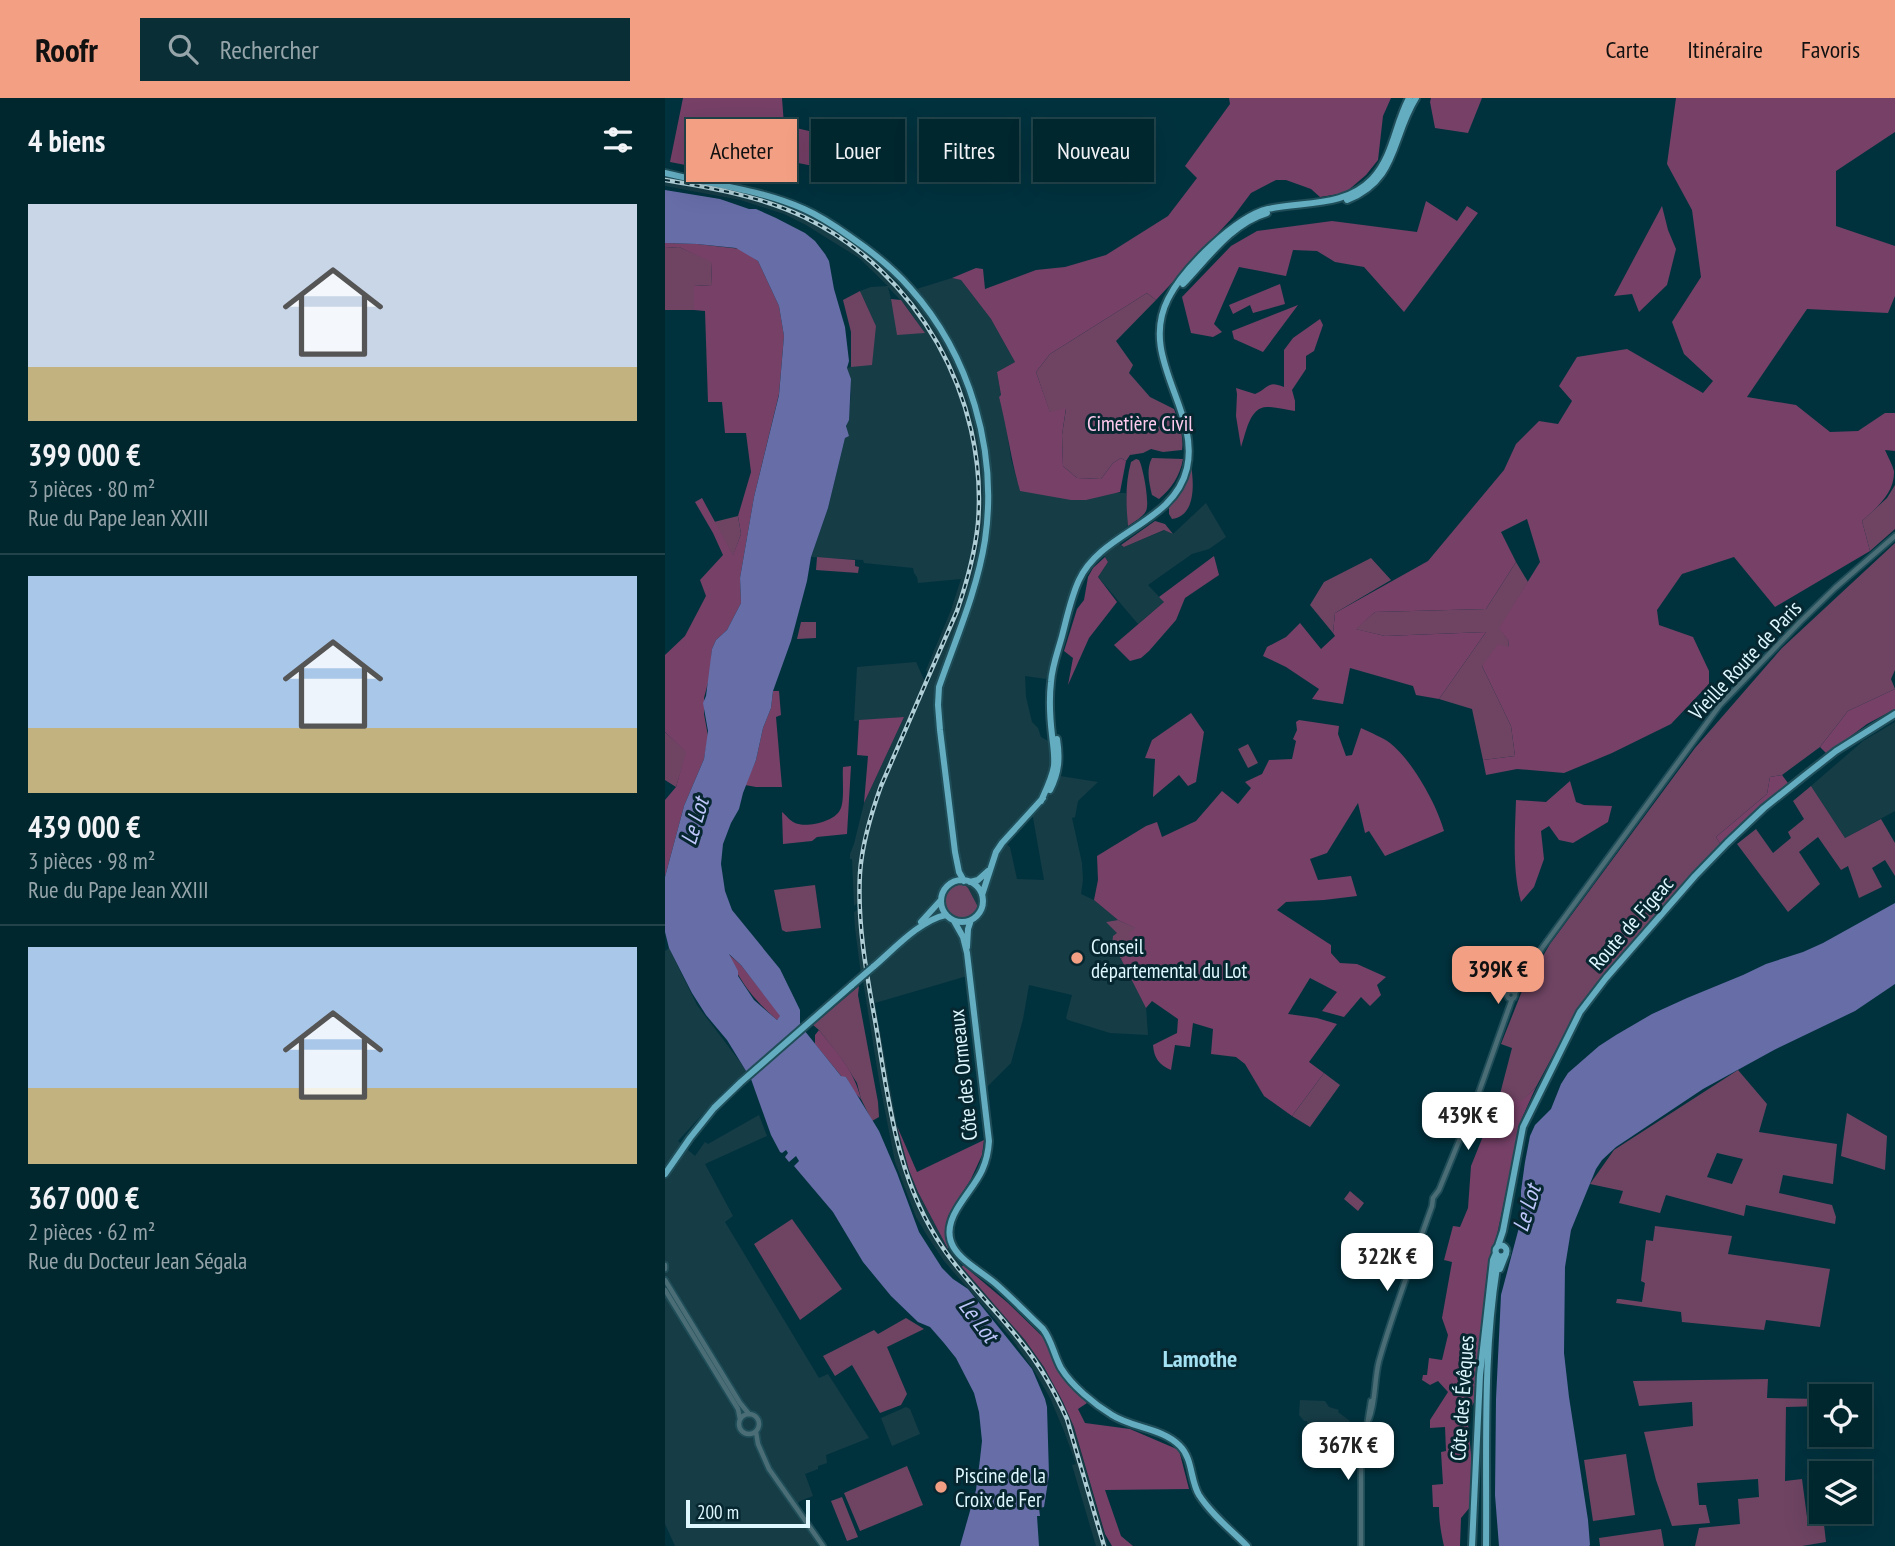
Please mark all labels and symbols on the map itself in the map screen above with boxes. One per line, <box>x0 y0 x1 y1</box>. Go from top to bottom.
park label: Cimetière Civil <box>1087 410 1193 437</box>
street label: Vieille Route de Paris <box>1682 595 1807 726</box>
water label: Le Lot <box>673 791 716 848</box>
street label: Route de Figeac <box>1583 870 1679 975</box>
place label: Conseil départemental du Lot <box>1091 933 1247 984</box>
pin: 399K € <box>1441 946 1555 1006</box>
marker: Conseil départemental du Lot <box>1069 950 1085 966</box>
street label: Côte des Ormeaux <box>943 1008 983 1142</box>
pin: 439K € <box>1411 1093 1525 1152</box>
water label: Le Lot <box>1505 1178 1548 1235</box>
pin: 322K € <box>1330 1234 1444 1293</box>
water label: Le Lot <box>953 1292 1007 1350</box>
street label: Côte des Évêques <box>1444 1334 1480 1462</box>
district label: Lamothe <box>1163 1343 1237 1374</box>
pin: 367K € <box>1291 1422 1405 1482</box>
place label: Piscine de la Croix de Fer <box>955 1462 1046 1513</box>
marker: Piscine de la Croix de Fer <box>933 1479 949 1495</box>
scale bar <box>686 1497 810 1529</box>

